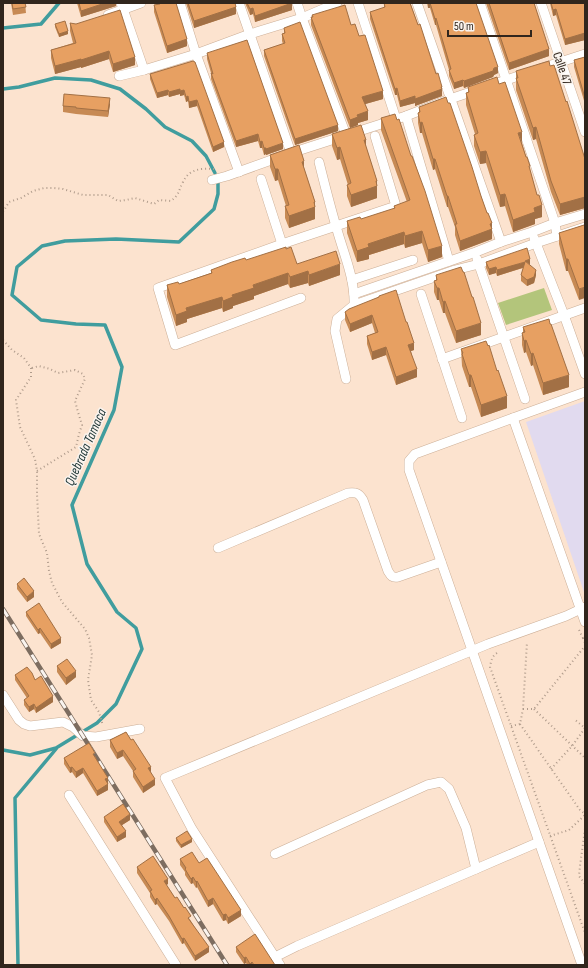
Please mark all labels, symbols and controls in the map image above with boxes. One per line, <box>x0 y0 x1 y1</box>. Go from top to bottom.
scale bar <box>448 12 531 38</box>
text: 50 m <box>454 19 474 34</box>
street label: Calle 47 <box>549 50 575 88</box>
water label: Quebrada Tamaca <box>61 406 110 488</box>

